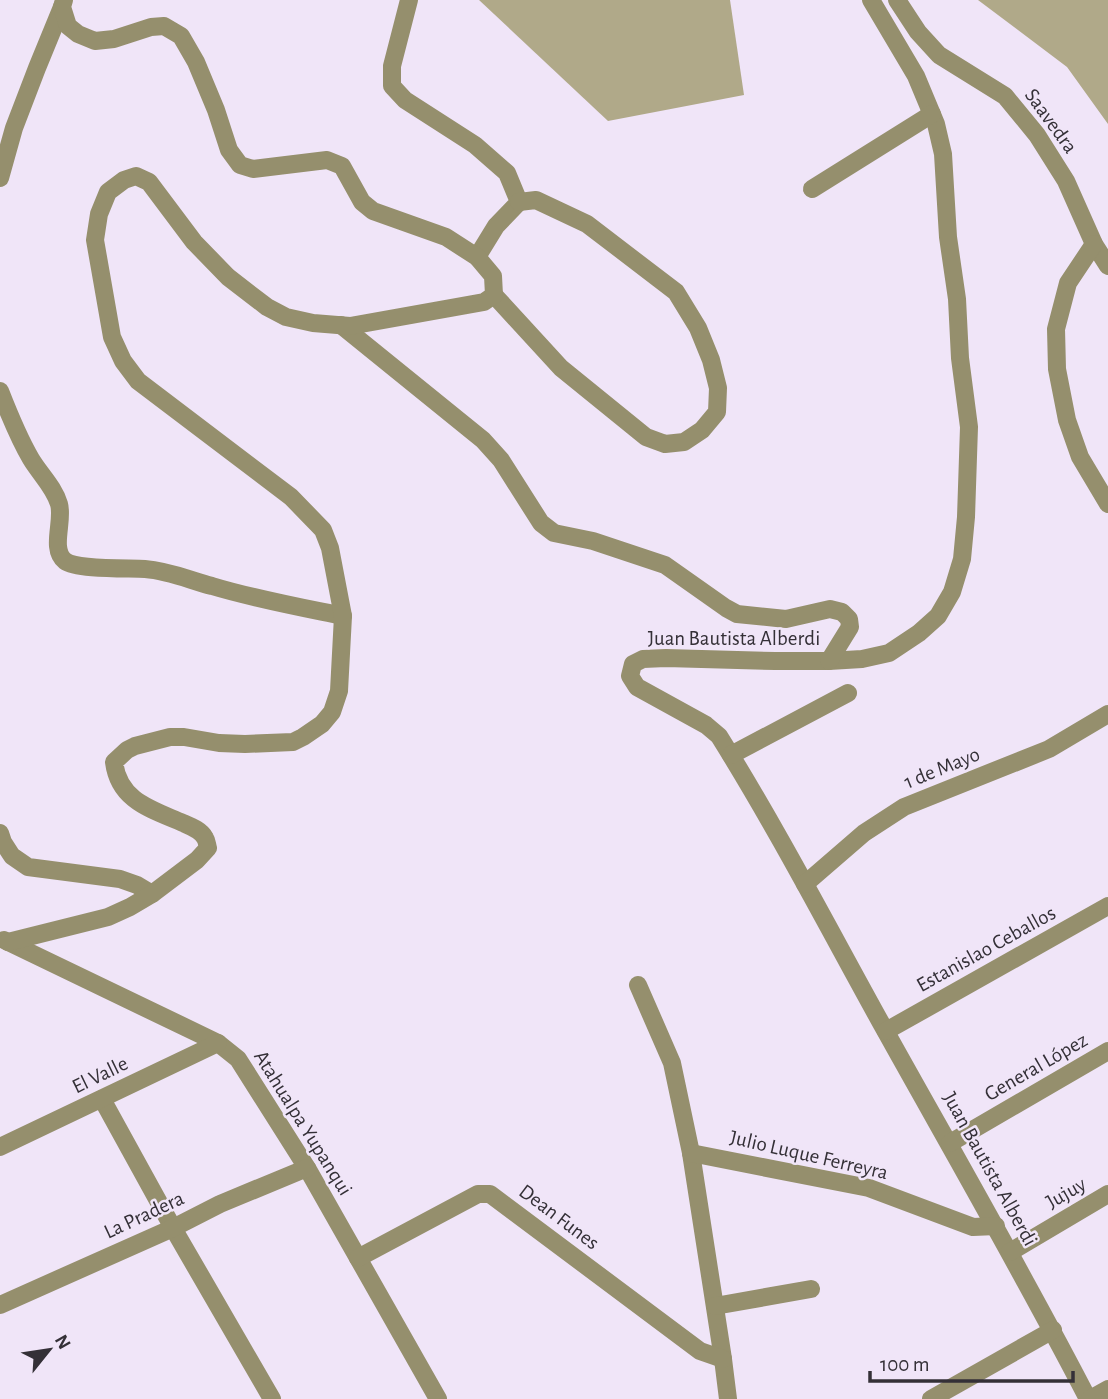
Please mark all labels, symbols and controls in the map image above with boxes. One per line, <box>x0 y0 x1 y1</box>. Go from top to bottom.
street label: Saavedra <box>1021 85 1081 157</box>
street label: Juan Bautista Alberdi <box>648 628 820 649</box>
street label: 1 de Mayo <box>901 743 983 793</box>
street label: Estanislao Ceballos <box>913 902 1059 996</box>
street label: General López <box>981 1029 1091 1105</box>
street label: Atahualpa Yupanqui <box>250 1047 356 1199</box>
street label: El Valle <box>69 1053 131 1097</box>
street label: Juan Bautista Alberdi <box>939 1089 1041 1249</box>
street label: Julio Luque Ferreyra <box>728 1127 890 1183</box>
street label: Jujuy <box>1043 1173 1089 1213</box>
street label: Dean Funes <box>515 1180 603 1254</box>
street label: La Pradera <box>101 1187 188 1243</box>
north arrow <box>14 1315 84 1385</box>
text: N <box>51 1332 74 1353</box>
scale bar <box>870 1340 1073 1384</box>
text: 100 m <box>880 1354 930 1375</box>

